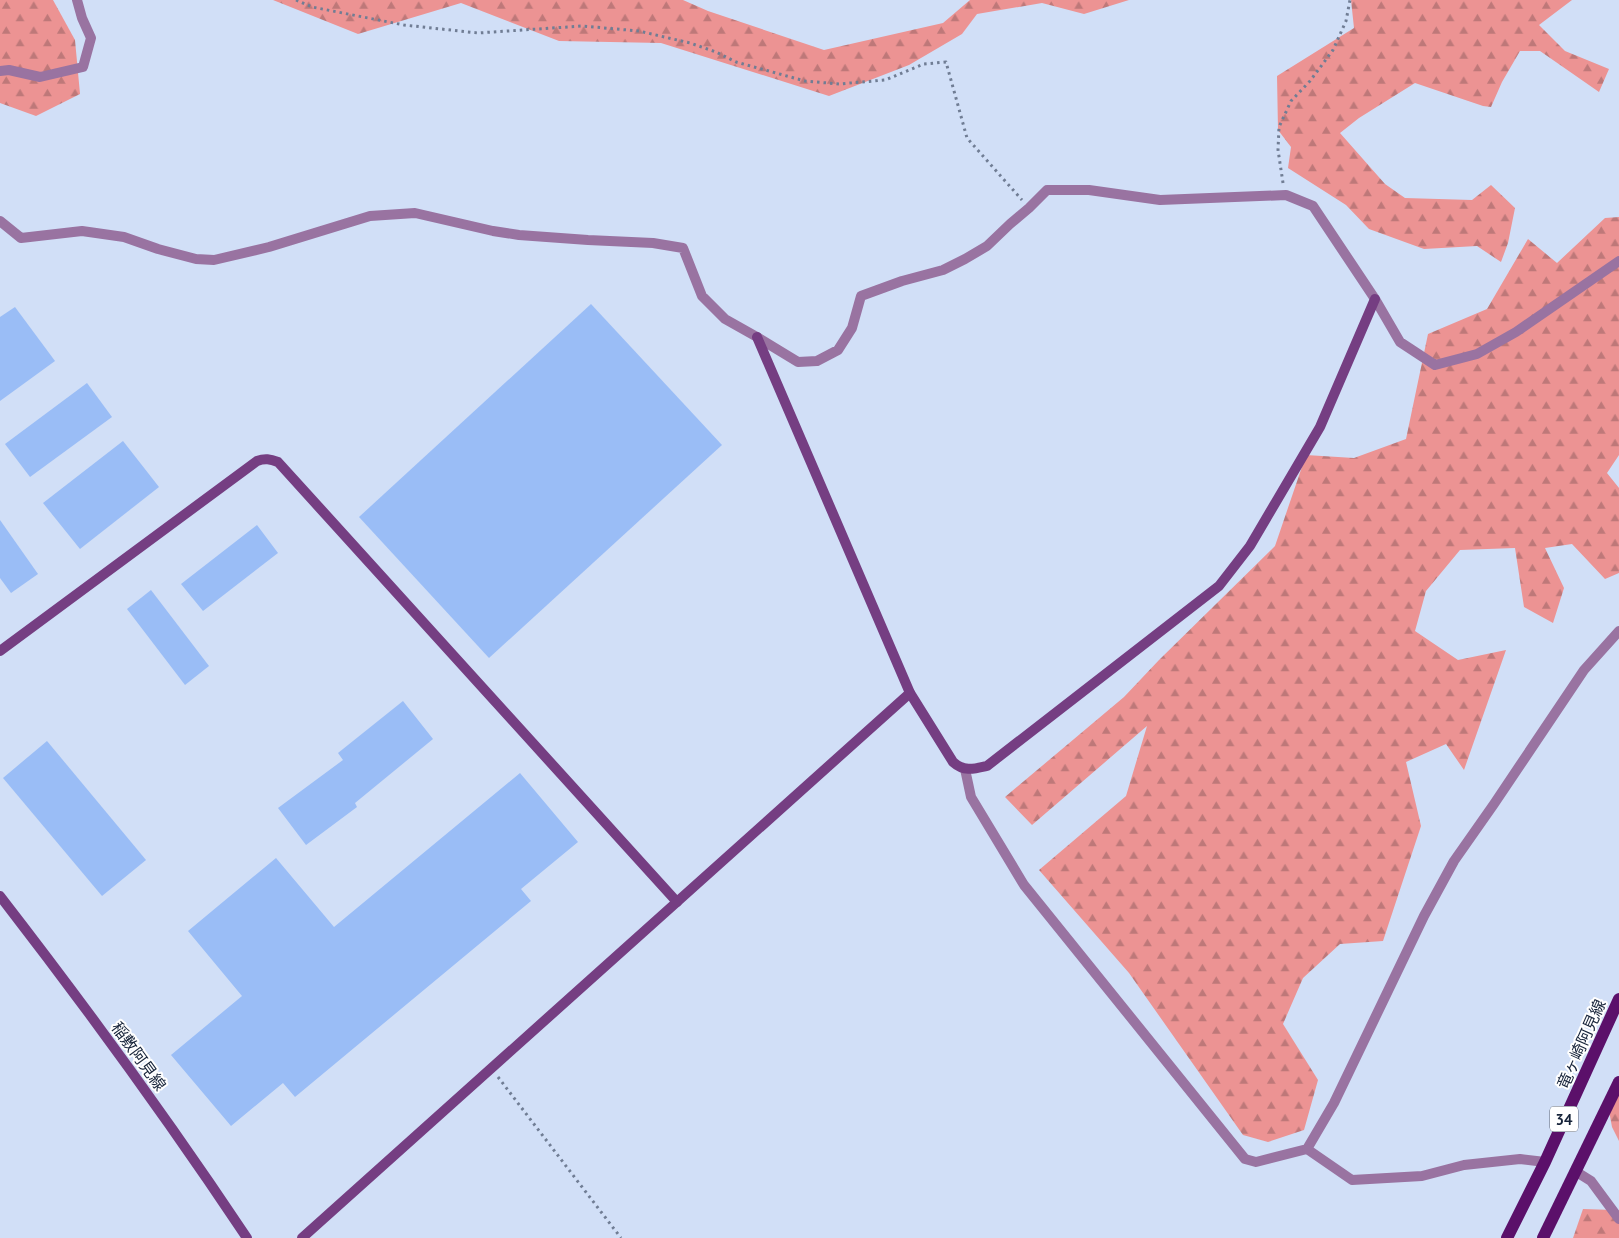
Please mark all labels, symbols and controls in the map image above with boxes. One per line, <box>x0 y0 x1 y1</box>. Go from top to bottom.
street label: 竜ヶ崎阿見線 <box>1552 996 1610 1092</box>
street label: 稲敷阿見線 <box>107 1018 171 1094</box>
road number: 34 <box>1550 1106 1578 1132</box>

